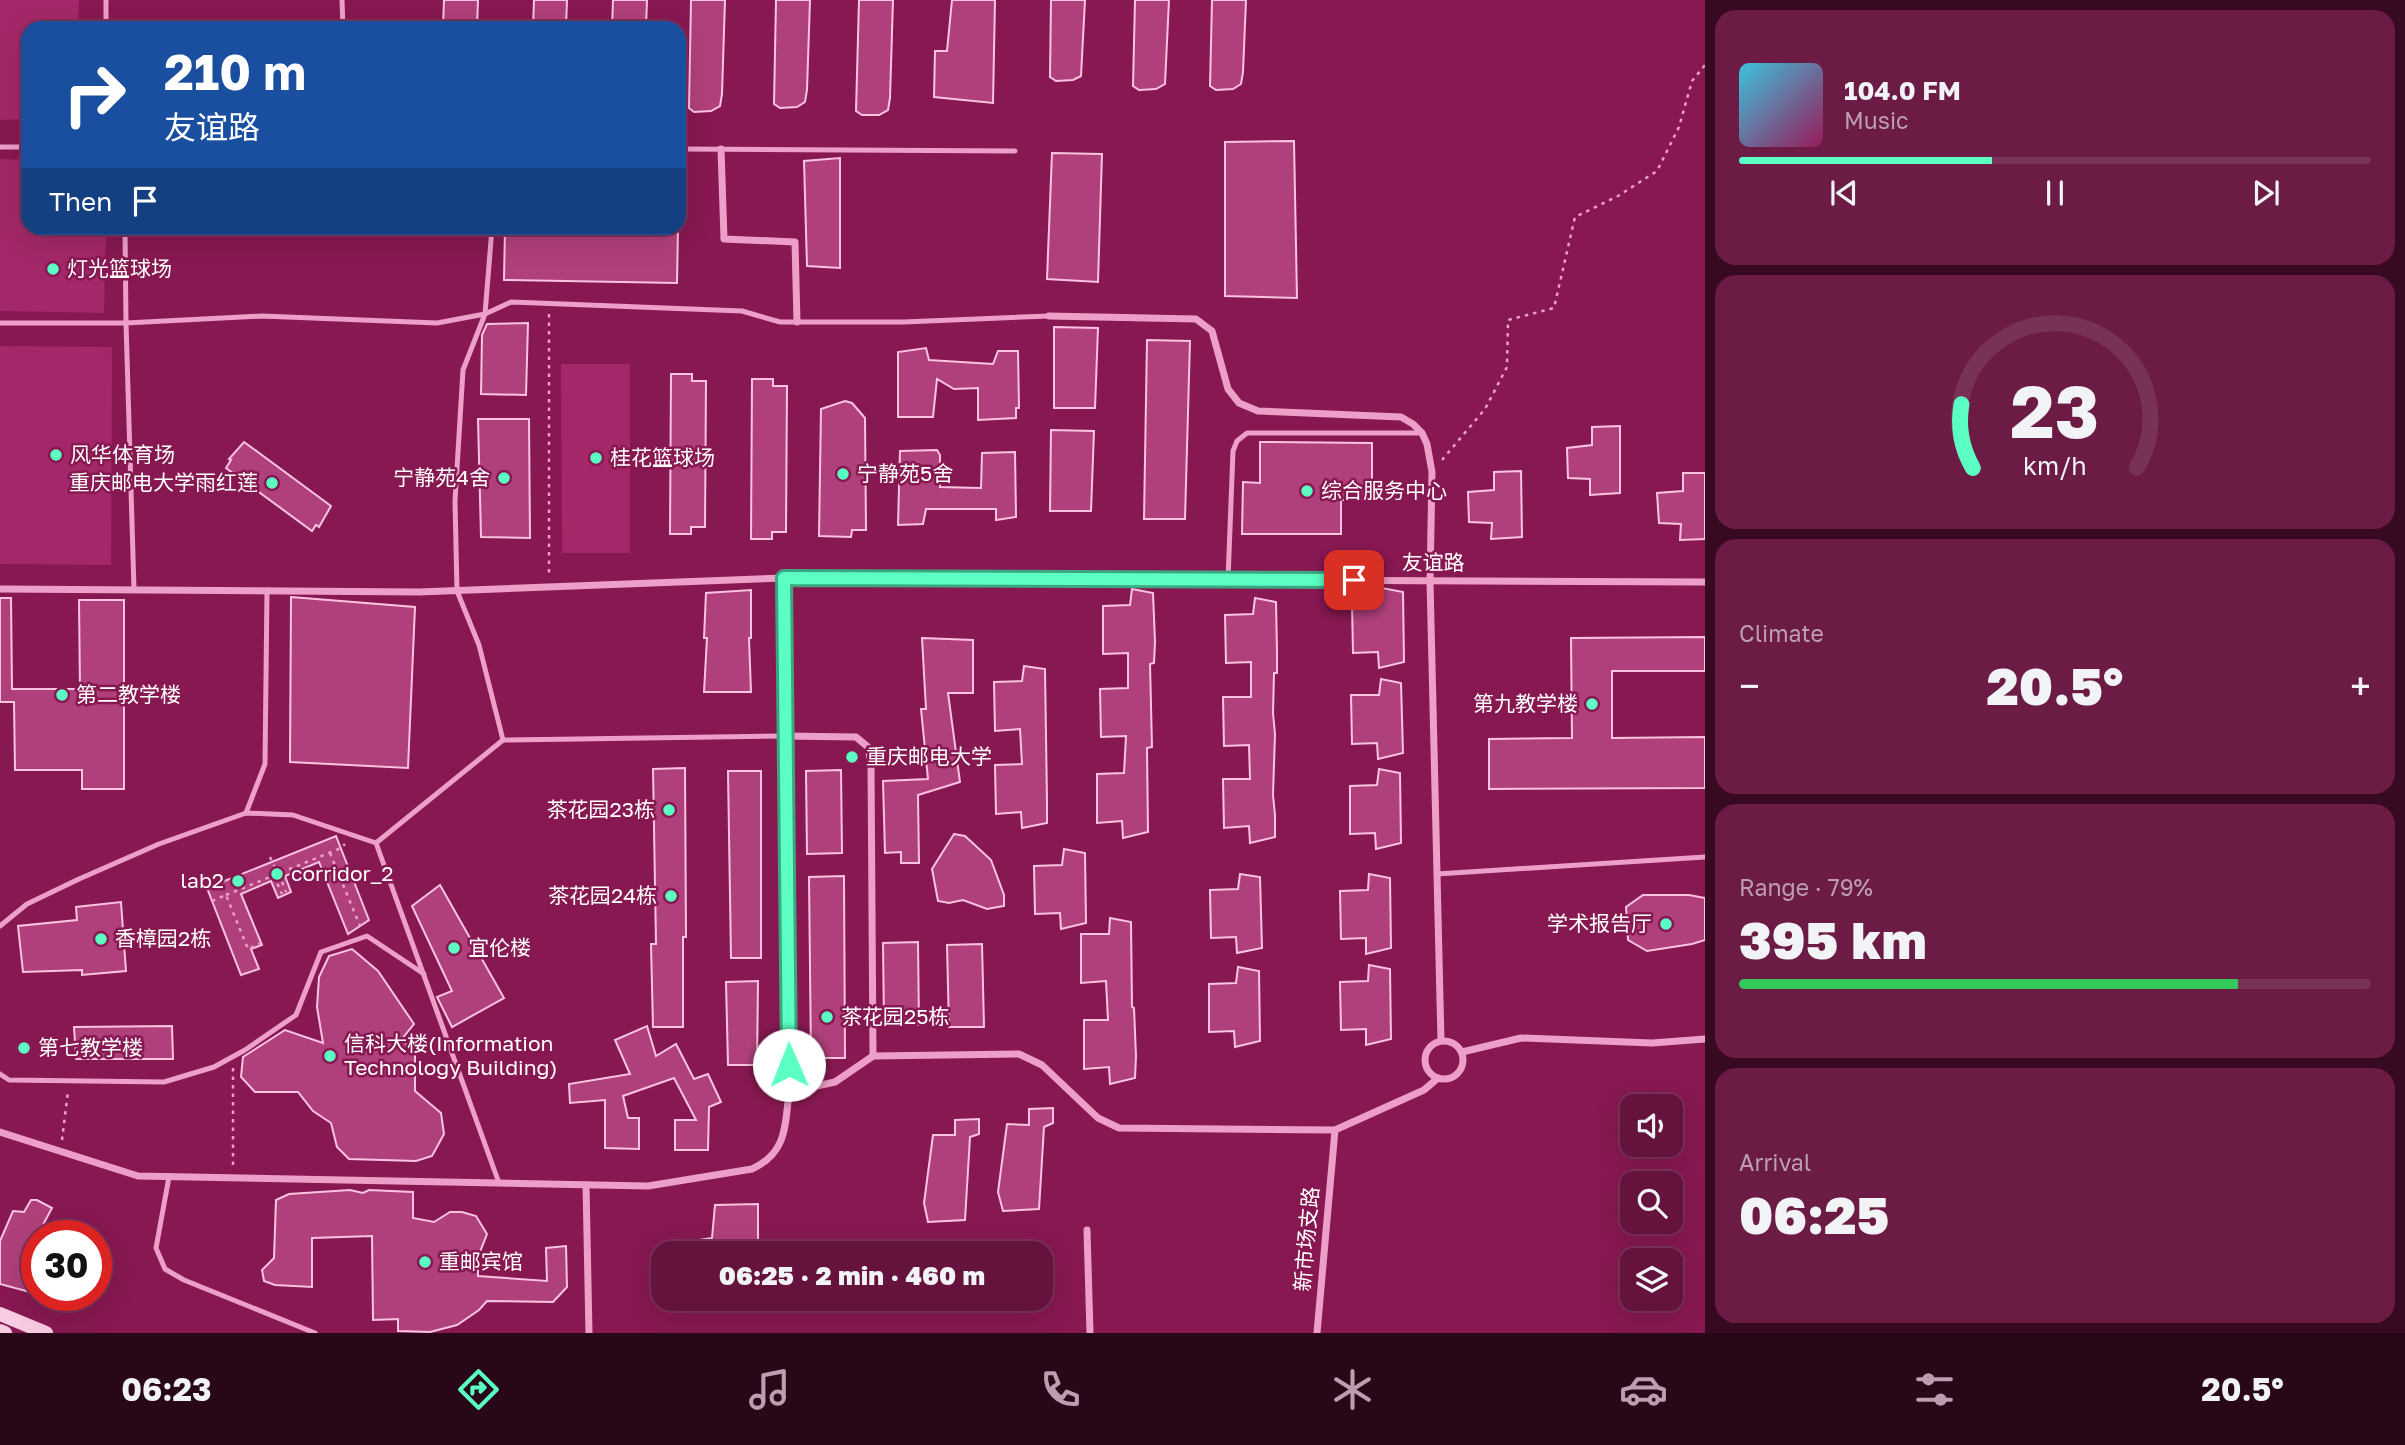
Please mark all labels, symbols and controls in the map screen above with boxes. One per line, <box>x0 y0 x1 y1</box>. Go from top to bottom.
text: 210 m <box>164 42 306 101</box>
icon: right <box>49 49 140 140</box>
text: 104.0 FM <box>1844 75 1961 106</box>
text: Music <box>1844 106 1909 134</box>
text: 友谊路 <box>164 108 260 146</box>
icon: previous <box>1825 174 1863 212</box>
icon: pause <box>2036 174 2074 212</box>
icon: next <box>2247 174 2285 212</box>
icon: arrive <box>126 182 164 220</box>
text: Then <box>49 186 112 217</box>
place label: 灯光篮球场 <box>67 255 172 281</box>
marker: 灯光篮球场 <box>45 261 61 277</box>
text: 23 <box>2011 367 2099 454</box>
place label: 风华体育场 <box>70 441 175 467</box>
place label: 桂花篮球场 <box>610 444 715 470</box>
marker: 风华体育场 <box>48 447 64 463</box>
marker: 桂花篮球场 <box>588 450 604 466</box>
text: km/h <box>2023 450 2087 481</box>
place label: 宁静苑5舍 <box>857 460 953 486</box>
place label: 宁静苑4舍 <box>393 464 490 490</box>
marker: 宁静苑5舍 <box>835 466 851 482</box>
place label: 重庆邮电大学雨红莲 <box>69 469 258 495</box>
marker: 宁静苑4舍 <box>496 470 512 486</box>
marker: 重庆邮电大学雨红莲 <box>264 475 280 491</box>
place label: 综合服务中心 <box>1321 477 1447 503</box>
marker: 综合服务中心 <box>1299 483 1315 499</box>
street label: 友谊路 <box>1402 549 1465 575</box>
pin <box>1324 550 1384 610</box>
icon: arrive <box>1335 561 1373 599</box>
text: Climate <box>1739 619 1824 647</box>
text: 20.5° <box>1987 654 2123 716</box>
text: − <box>1739 663 1760 708</box>
text: + <box>2350 663 2371 708</box>
place label: 第二教学楼 <box>76 681 181 707</box>
marker: 第二教学楼 <box>54 687 70 703</box>
place label: 第九教学楼 <box>1473 690 1578 716</box>
marker: 第九教学楼 <box>1584 696 1600 712</box>
place label: 重庆邮电大学 <box>866 743 992 769</box>
marker: 重庆邮电大学 <box>844 749 860 765</box>
place label: 茶花园23栋 <box>547 796 655 822</box>
marker: 茶花园23栋 <box>661 802 677 818</box>
place label: corridor_2 <box>291 860 393 886</box>
marker: corridor_2 <box>269 866 285 882</box>
place label: lab2 <box>180 867 224 893</box>
marker: lab2 <box>230 873 246 889</box>
text: Range · 79% <box>1739 873 1873 901</box>
place label: 茶花园24栋 <box>548 882 657 908</box>
marker: 茶花园24栋 <box>663 888 679 904</box>
text: 395 km <box>1739 908 1927 970</box>
place label: 学术报告厅 <box>1547 910 1652 936</box>
marker: 学术报告厅 <box>1658 916 1674 932</box>
place label: 香樟园2栋 <box>115 925 211 951</box>
marker: 香樟园2栋 <box>93 931 109 947</box>
place label: 宜伦楼 <box>468 934 531 960</box>
marker: 宜伦楼 <box>446 940 462 956</box>
place label: 茶花园25栋 <box>841 1003 949 1029</box>
marker: 茶花园25栋 <box>819 1009 835 1025</box>
position arrow <box>752 1028 826 1102</box>
place label: 信科大楼(Information Technology Building) <box>344 1030 558 1080</box>
place label: 第七教学楼 <box>38 1034 143 1060</box>
marker: 第七教学楼 <box>16 1040 32 1056</box>
marker: 信科大楼(Information Technology Building) <box>322 1048 338 1064</box>
map controls <box>1620 1094 1683 1311</box>
button: sound <box>1620 1094 1683 1157</box>
text: Arrival <box>1739 1148 1811 1176</box>
button: search <box>1620 1171 1683 1234</box>
text: 06:25 <box>1739 1183 1889 1245</box>
street label: 新市场支路 <box>1288 1185 1324 1292</box>
speed limit sign: 30 <box>21 1220 112 1311</box>
place label: 重邮宾馆 <box>439 1248 523 1274</box>
button: layers <box>1620 1248 1683 1311</box>
marker: 重邮宾馆 <box>417 1254 433 1270</box>
text: 06:25 · 2 min · 460 m <box>719 1260 985 1291</box>
icon: directions <box>454 1365 503 1414</box>
icon: music <box>745 1365 794 1414</box>
icon: phone <box>1036 1365 1085 1414</box>
icon: climate <box>1328 1365 1377 1414</box>
icon: car <box>1619 1365 1668 1414</box>
icon: filters <box>1910 1365 1959 1414</box>
text: 06:23 <box>121 1370 212 1408</box>
text: 20.5° <box>2201 1370 2284 1408</box>

